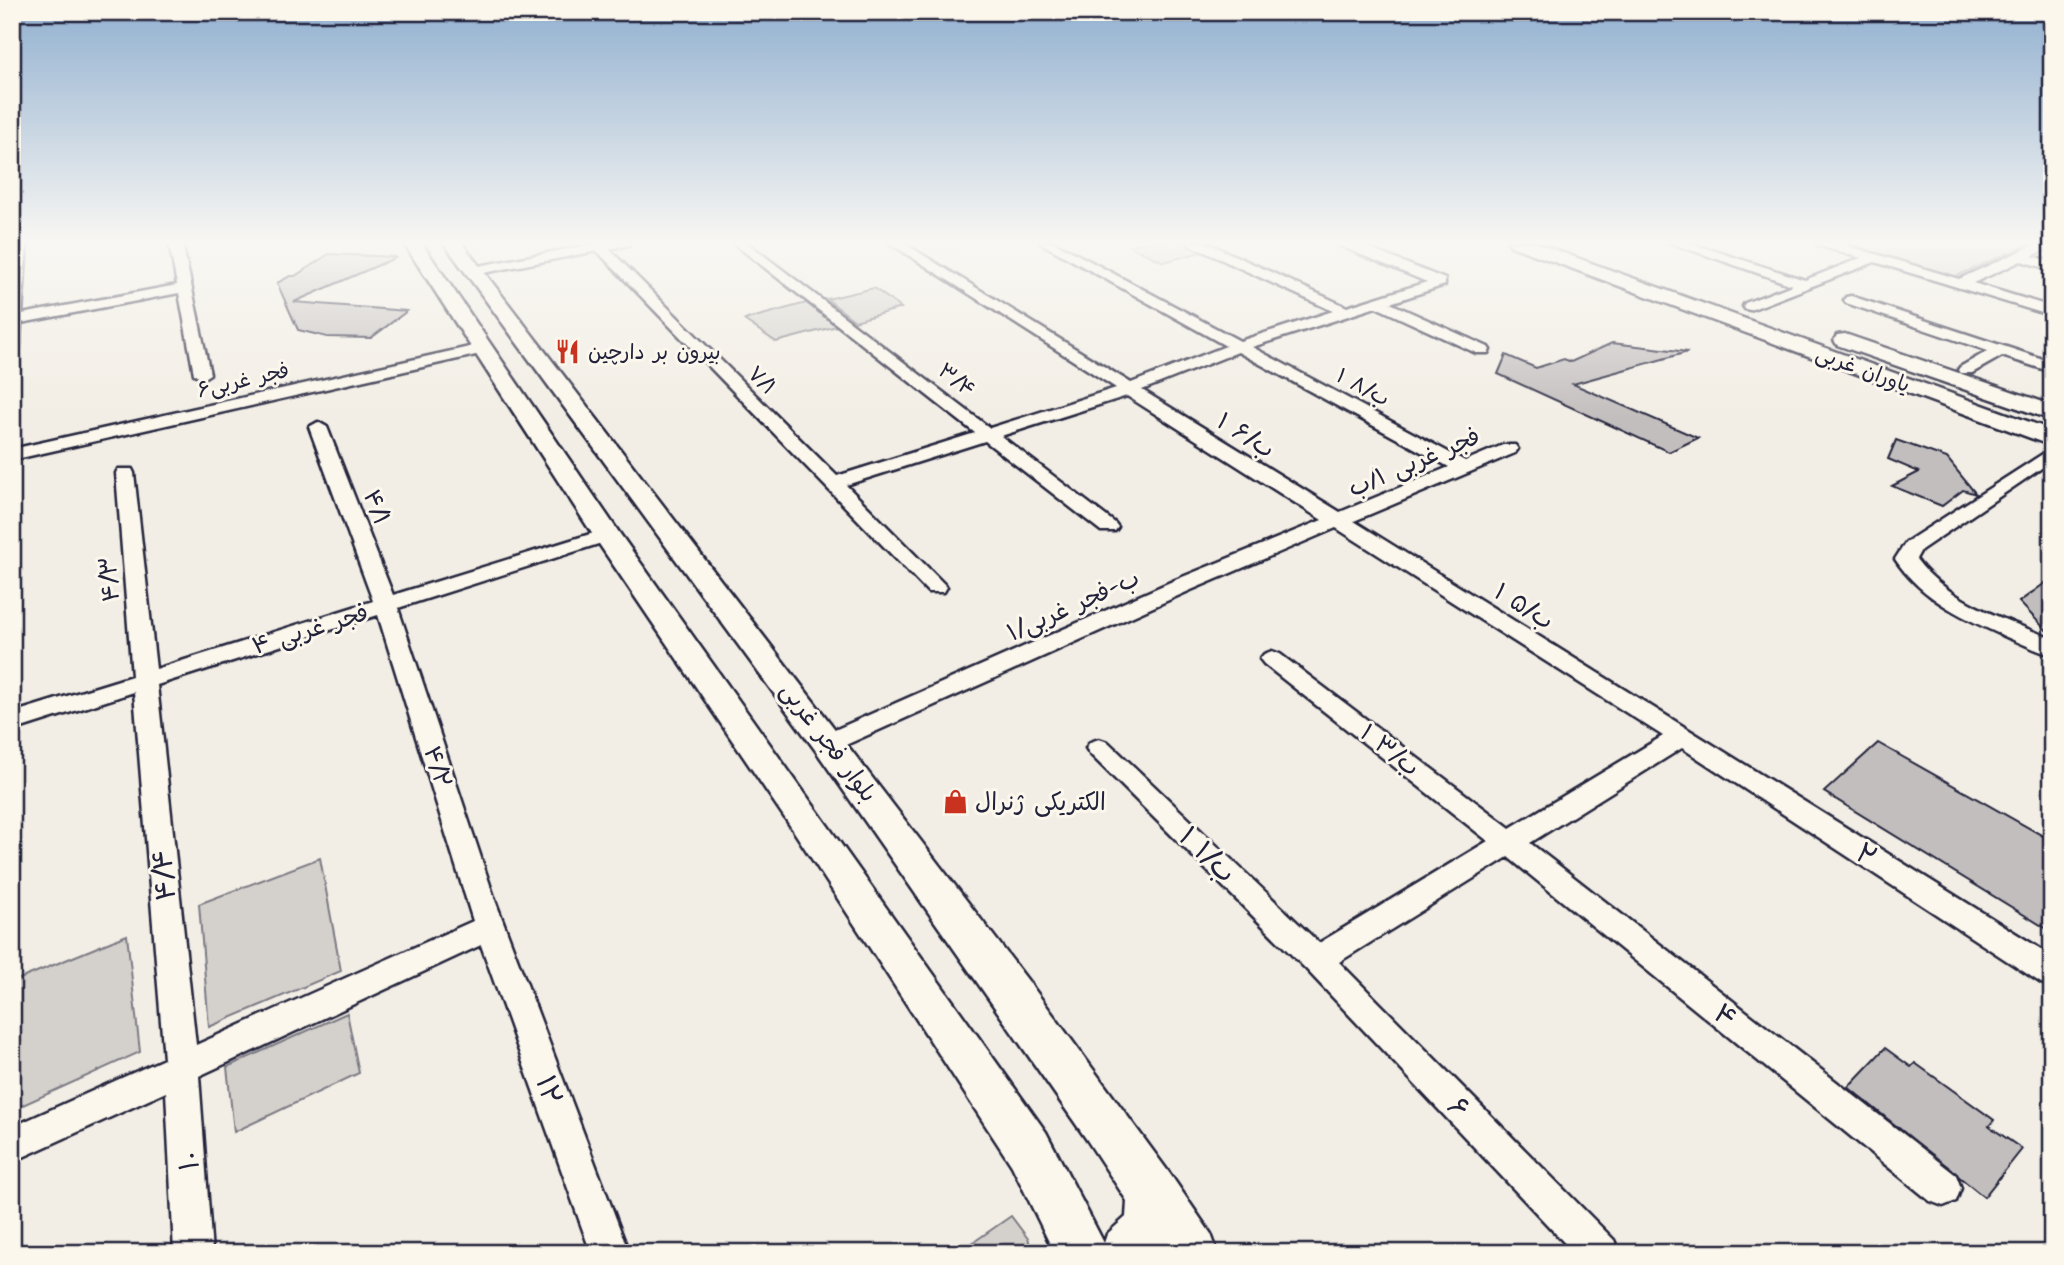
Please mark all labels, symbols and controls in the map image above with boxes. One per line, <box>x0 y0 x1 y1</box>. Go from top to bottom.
place label: بیرون بر دارچین <box>588 337 721 370</box>
restaurant icon: بیرون بر دارچین <box>554 338 582 366</box>
street label: یاوران غربی <box>1811 338 1914 403</box>
street label: فجر غربی۶ <box>194 355 293 408</box>
street label: ۳/۴ <box>930 356 982 407</box>
street label: ۷/۱ <box>739 359 783 403</box>
street label: ۱ ب/۸ <box>1330 360 1395 416</box>
street label: ۱ ب/۶ <box>1208 403 1282 469</box>
street label: فجر غربی ۱/ب <box>1342 418 1487 509</box>
street label: ۴/۱ <box>351 484 400 531</box>
street label: ۴/۳ <box>89 554 132 604</box>
street label: ۱/ب-فجر غربی <box>1001 560 1146 653</box>
street label: ۱ ب/۵ <box>1486 574 1561 641</box>
street label: ۴ فجر غربی <box>247 594 374 667</box>
street label: بلوار فجر غربی <box>769 674 886 812</box>
street label: ۱ ب/۳ <box>1350 715 1428 787</box>
street label: ۴/۲ <box>411 741 462 794</box>
place label: الکتریکی ژنرال <box>975 784 1106 823</box>
shop icon: الکتریکی ژنرال <box>941 788 969 816</box>
street label: ۱ ب/۱ <box>1167 817 1246 895</box>
street label: ۲ <box>1845 832 1886 880</box>
street label: ۴/۴ <box>141 847 190 903</box>
street label: ۴ <box>1702 993 1747 1041</box>
street label: ۱۲ <box>522 1069 574 1112</box>
street label: ۶ <box>1435 1087 1479 1130</box>
street label: ۱۰ <box>167 1150 214 1172</box>

